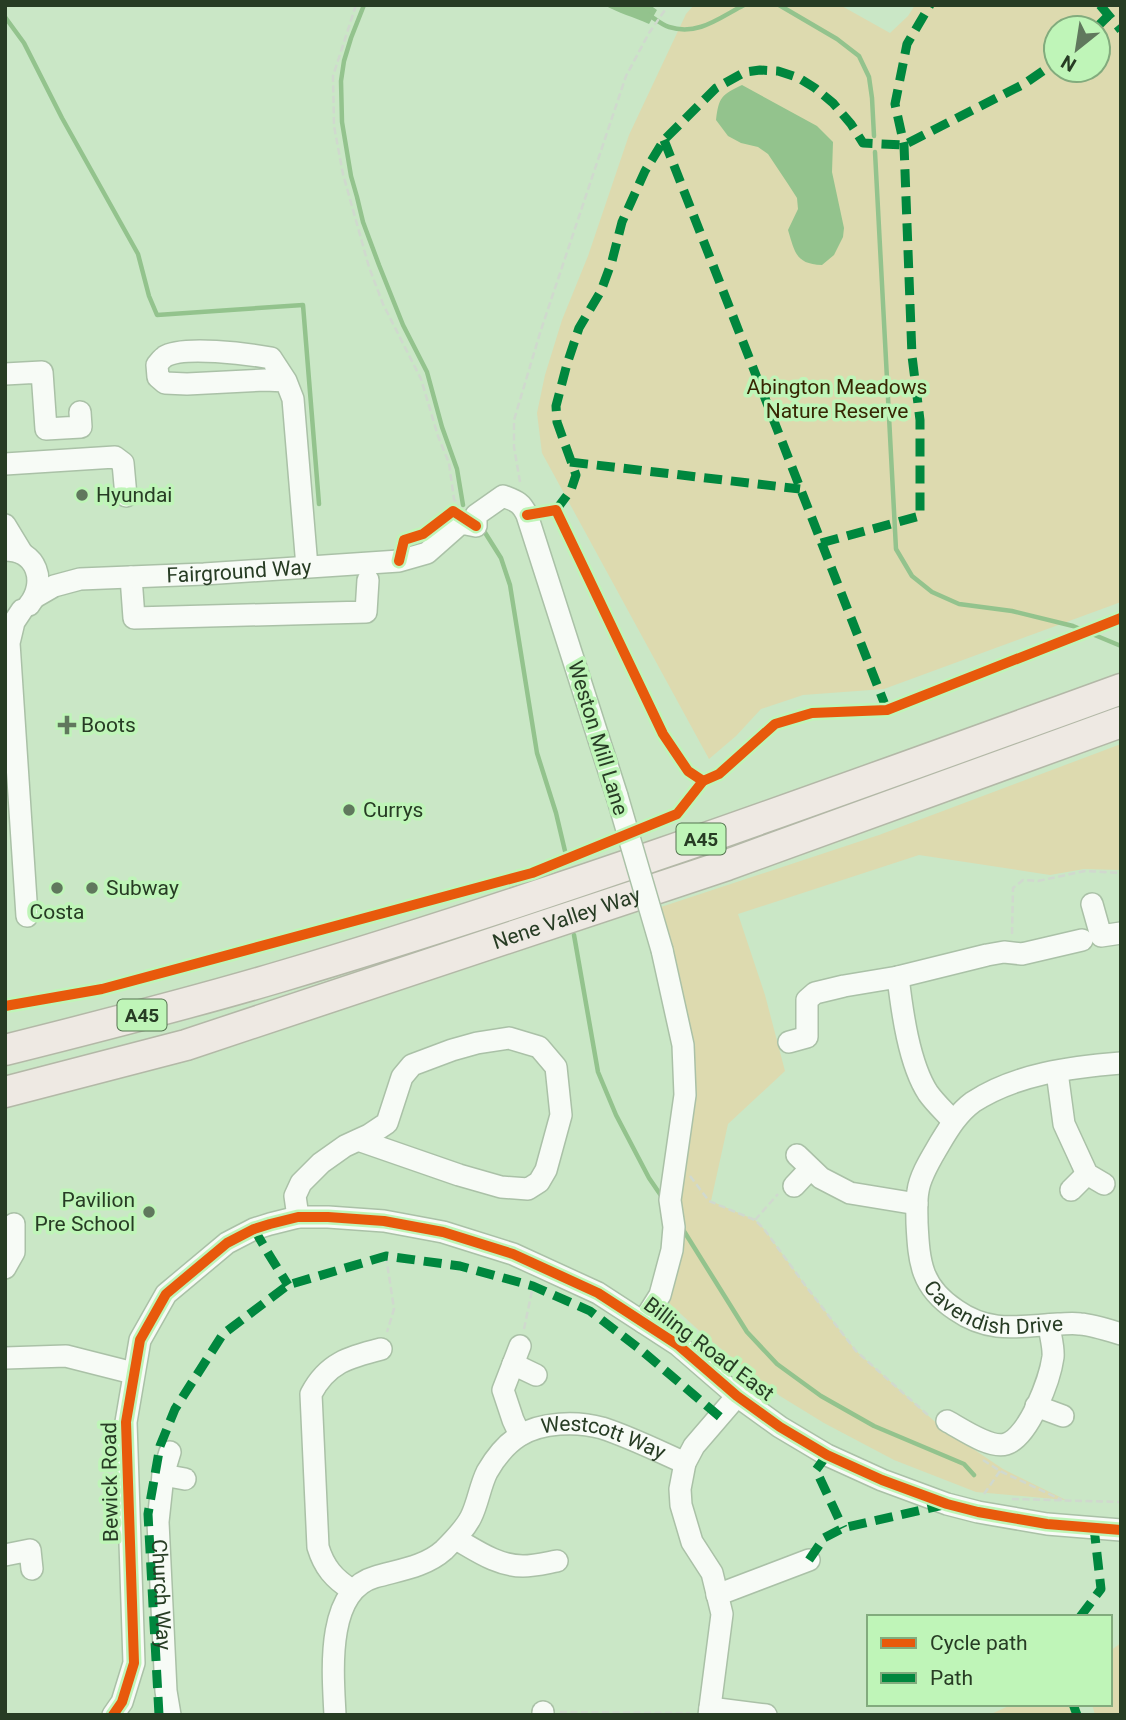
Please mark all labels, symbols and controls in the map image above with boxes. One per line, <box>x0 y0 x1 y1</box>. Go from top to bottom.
north arrow <box>1042 14 1112 84</box>
text: N <box>1057 50 1080 77</box>
park label: Abington Meadows Nature Reserve <box>747 375 927 423</box>
place label: Hyundai <box>96 483 172 507</box>
marker: Hyundai <box>74 487 90 503</box>
street label: Fairground Way <box>166 555 312 588</box>
street label: Weston Mill Lane <box>563 658 633 818</box>
place label: Boots <box>81 713 136 737</box>
marker: Boots <box>59 717 75 733</box>
place label: Currys <box>363 798 423 822</box>
marker: Currys <box>341 802 357 818</box>
road number: A45 <box>676 824 726 854</box>
place label: Subway <box>106 876 179 900</box>
marker: Costa <box>49 880 65 896</box>
marker: Subway <box>84 880 100 896</box>
street label: Nene Valley Way <box>489 883 644 954</box>
place label: Costa <box>30 900 84 924</box>
road number: A45 <box>118 1000 166 1030</box>
place label: Pavilion Pre School <box>34 1188 135 1236</box>
marker: Pavilion Pre School <box>141 1204 157 1220</box>
street label: Cavendish Drive <box>919 1276 1064 1339</box>
street label: Billing Road East <box>639 1292 779 1406</box>
street label: Westcott Way <box>539 1412 669 1465</box>
street label: Bewick Road <box>97 1422 123 1542</box>
street label: Church Way <box>147 1539 176 1651</box>
legend <box>867 1615 1112 1706</box>
text: Cycle path <box>930 1631 1028 1655</box>
text: Path <box>930 1666 973 1690</box>

